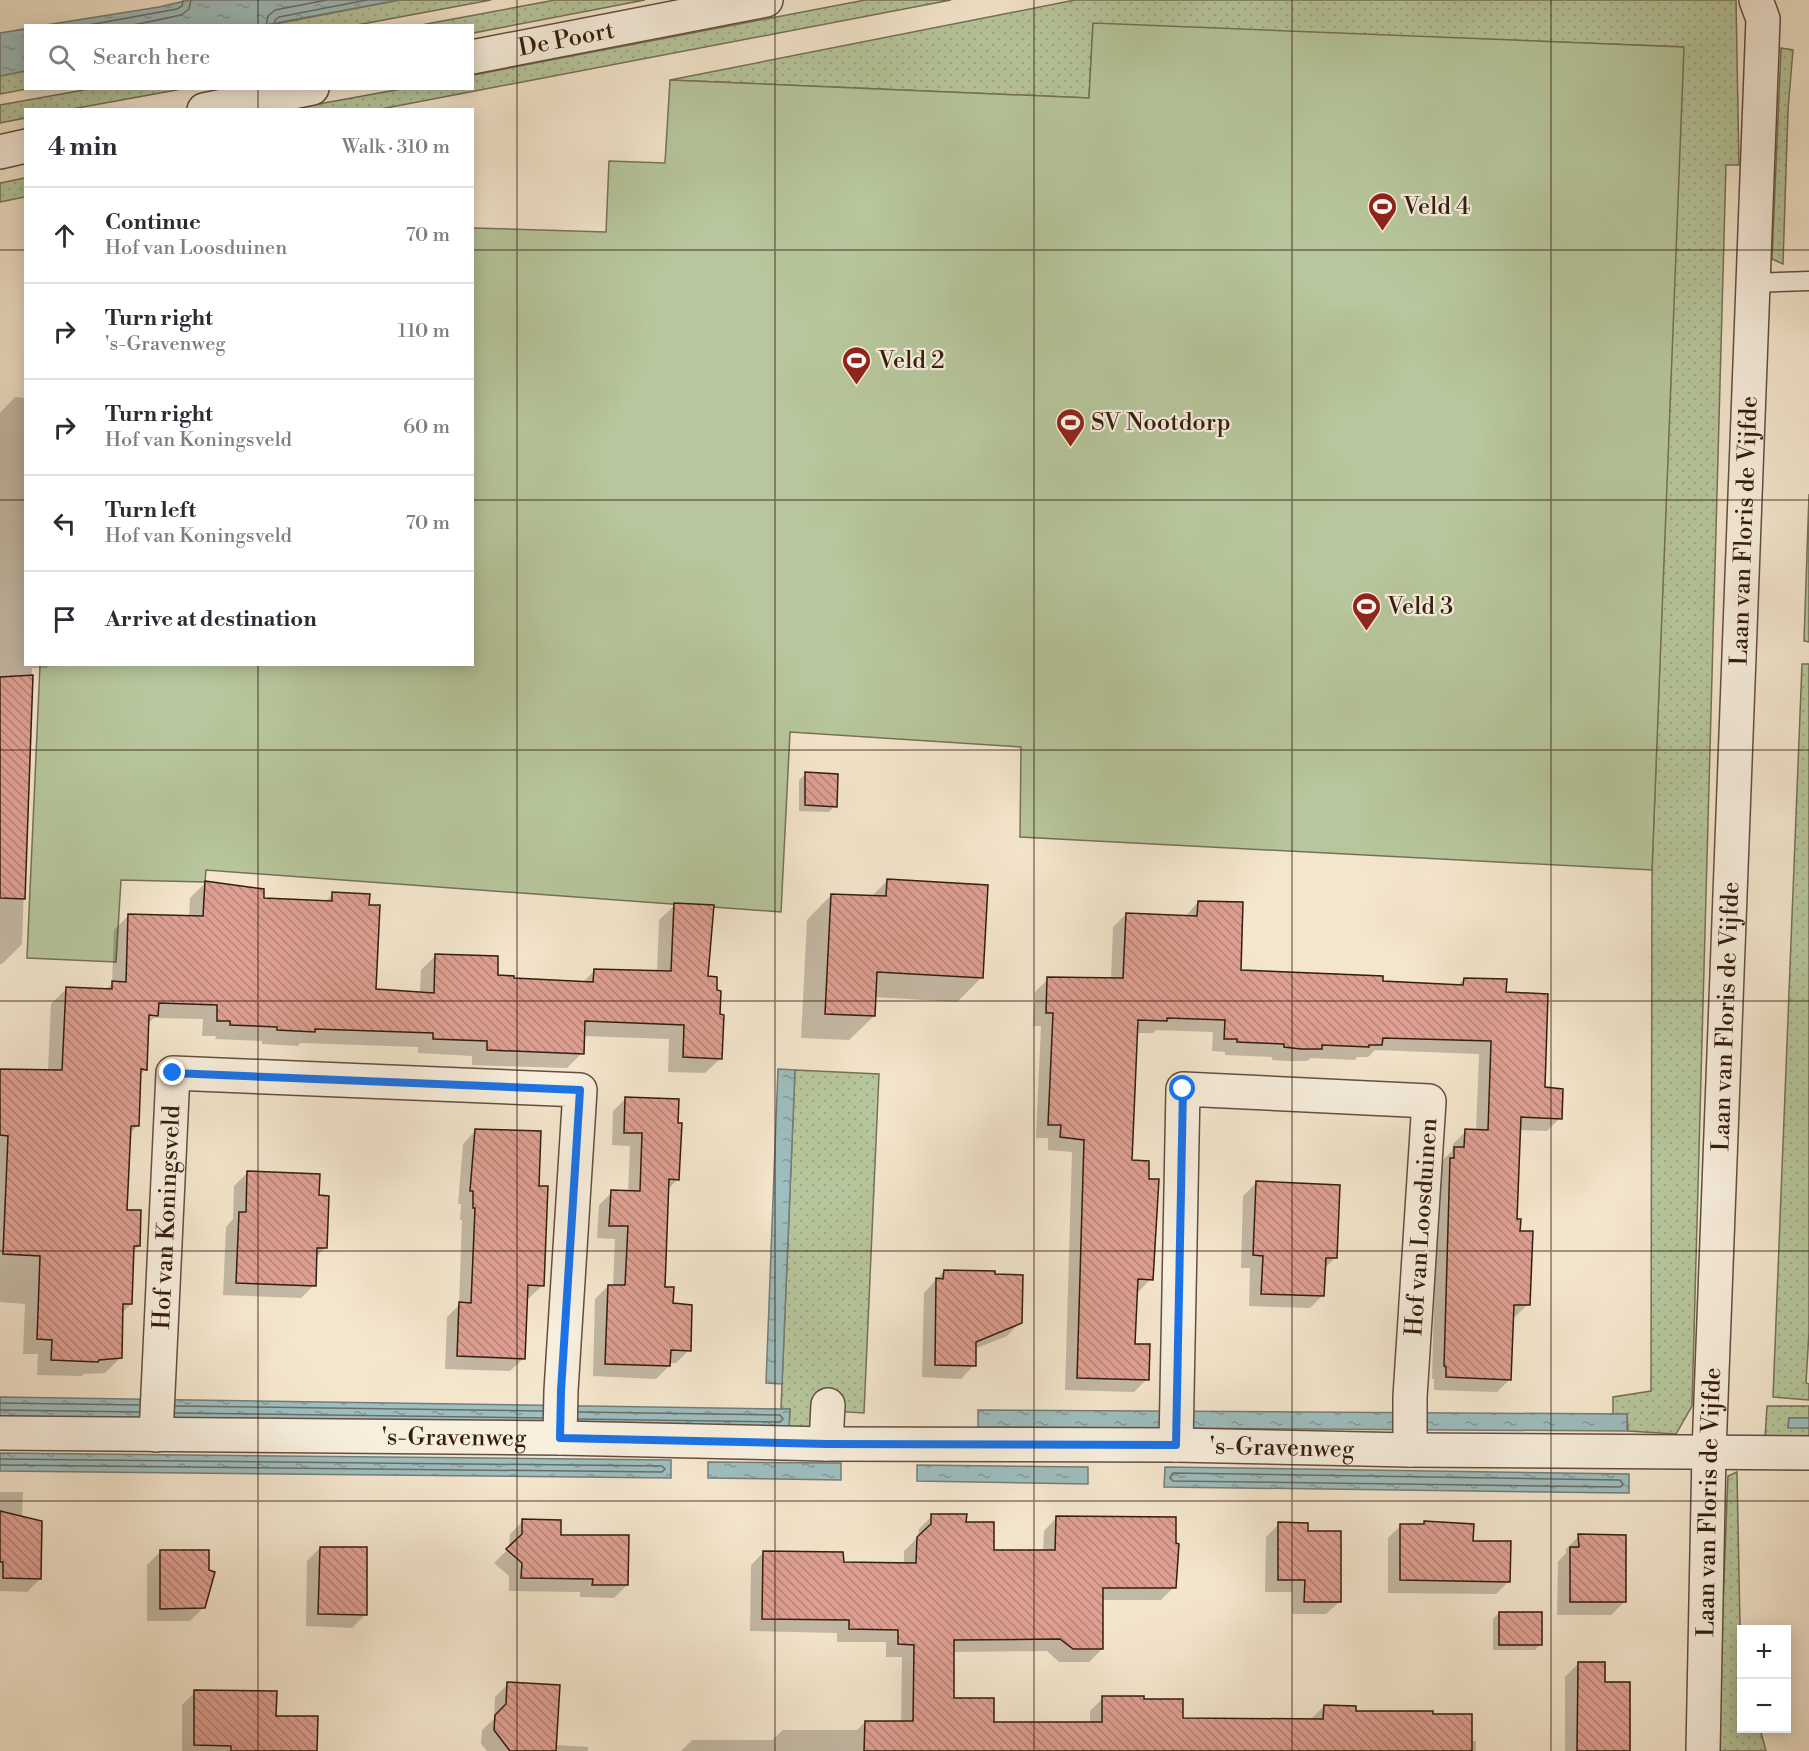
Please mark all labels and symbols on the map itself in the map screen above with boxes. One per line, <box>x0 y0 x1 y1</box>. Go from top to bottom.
street label: De Poort <box>516 16 617 64</box>
sports icon: Veld 4 <box>1366 190 1398 232</box>
place label: Veld 4 <box>1402 192 1470 222</box>
sports icon: Veld 2 <box>841 344 873 386</box>
place label: Veld 2 <box>877 346 945 376</box>
street label: Laan van Floris de Vijfde <box>1725 395 1765 666</box>
sports icon: SV Nootdorp <box>1054 406 1086 448</box>
place label: SV Nootdorp <box>1091 408 1231 438</box>
sports icon: Veld 3 <box>1350 590 1382 632</box>
place label: Veld 3 <box>1386 592 1453 622</box>
street label: Laan van Floris de Vijfde <box>1706 881 1746 1152</box>
route end <box>159 1059 185 1085</box>
route start <box>1169 1075 1195 1101</box>
street label: Hof van Koningsveld <box>147 1104 187 1330</box>
street label: Hof van Loosduinen <box>1399 1117 1445 1337</box>
street label: Laan van Floris de Vijfde <box>1691 1367 1728 1637</box>
street label: 's-Gravenweg <box>381 1422 527 1454</box>
street label: 's-Gravenweg <box>1209 1432 1355 1465</box>

